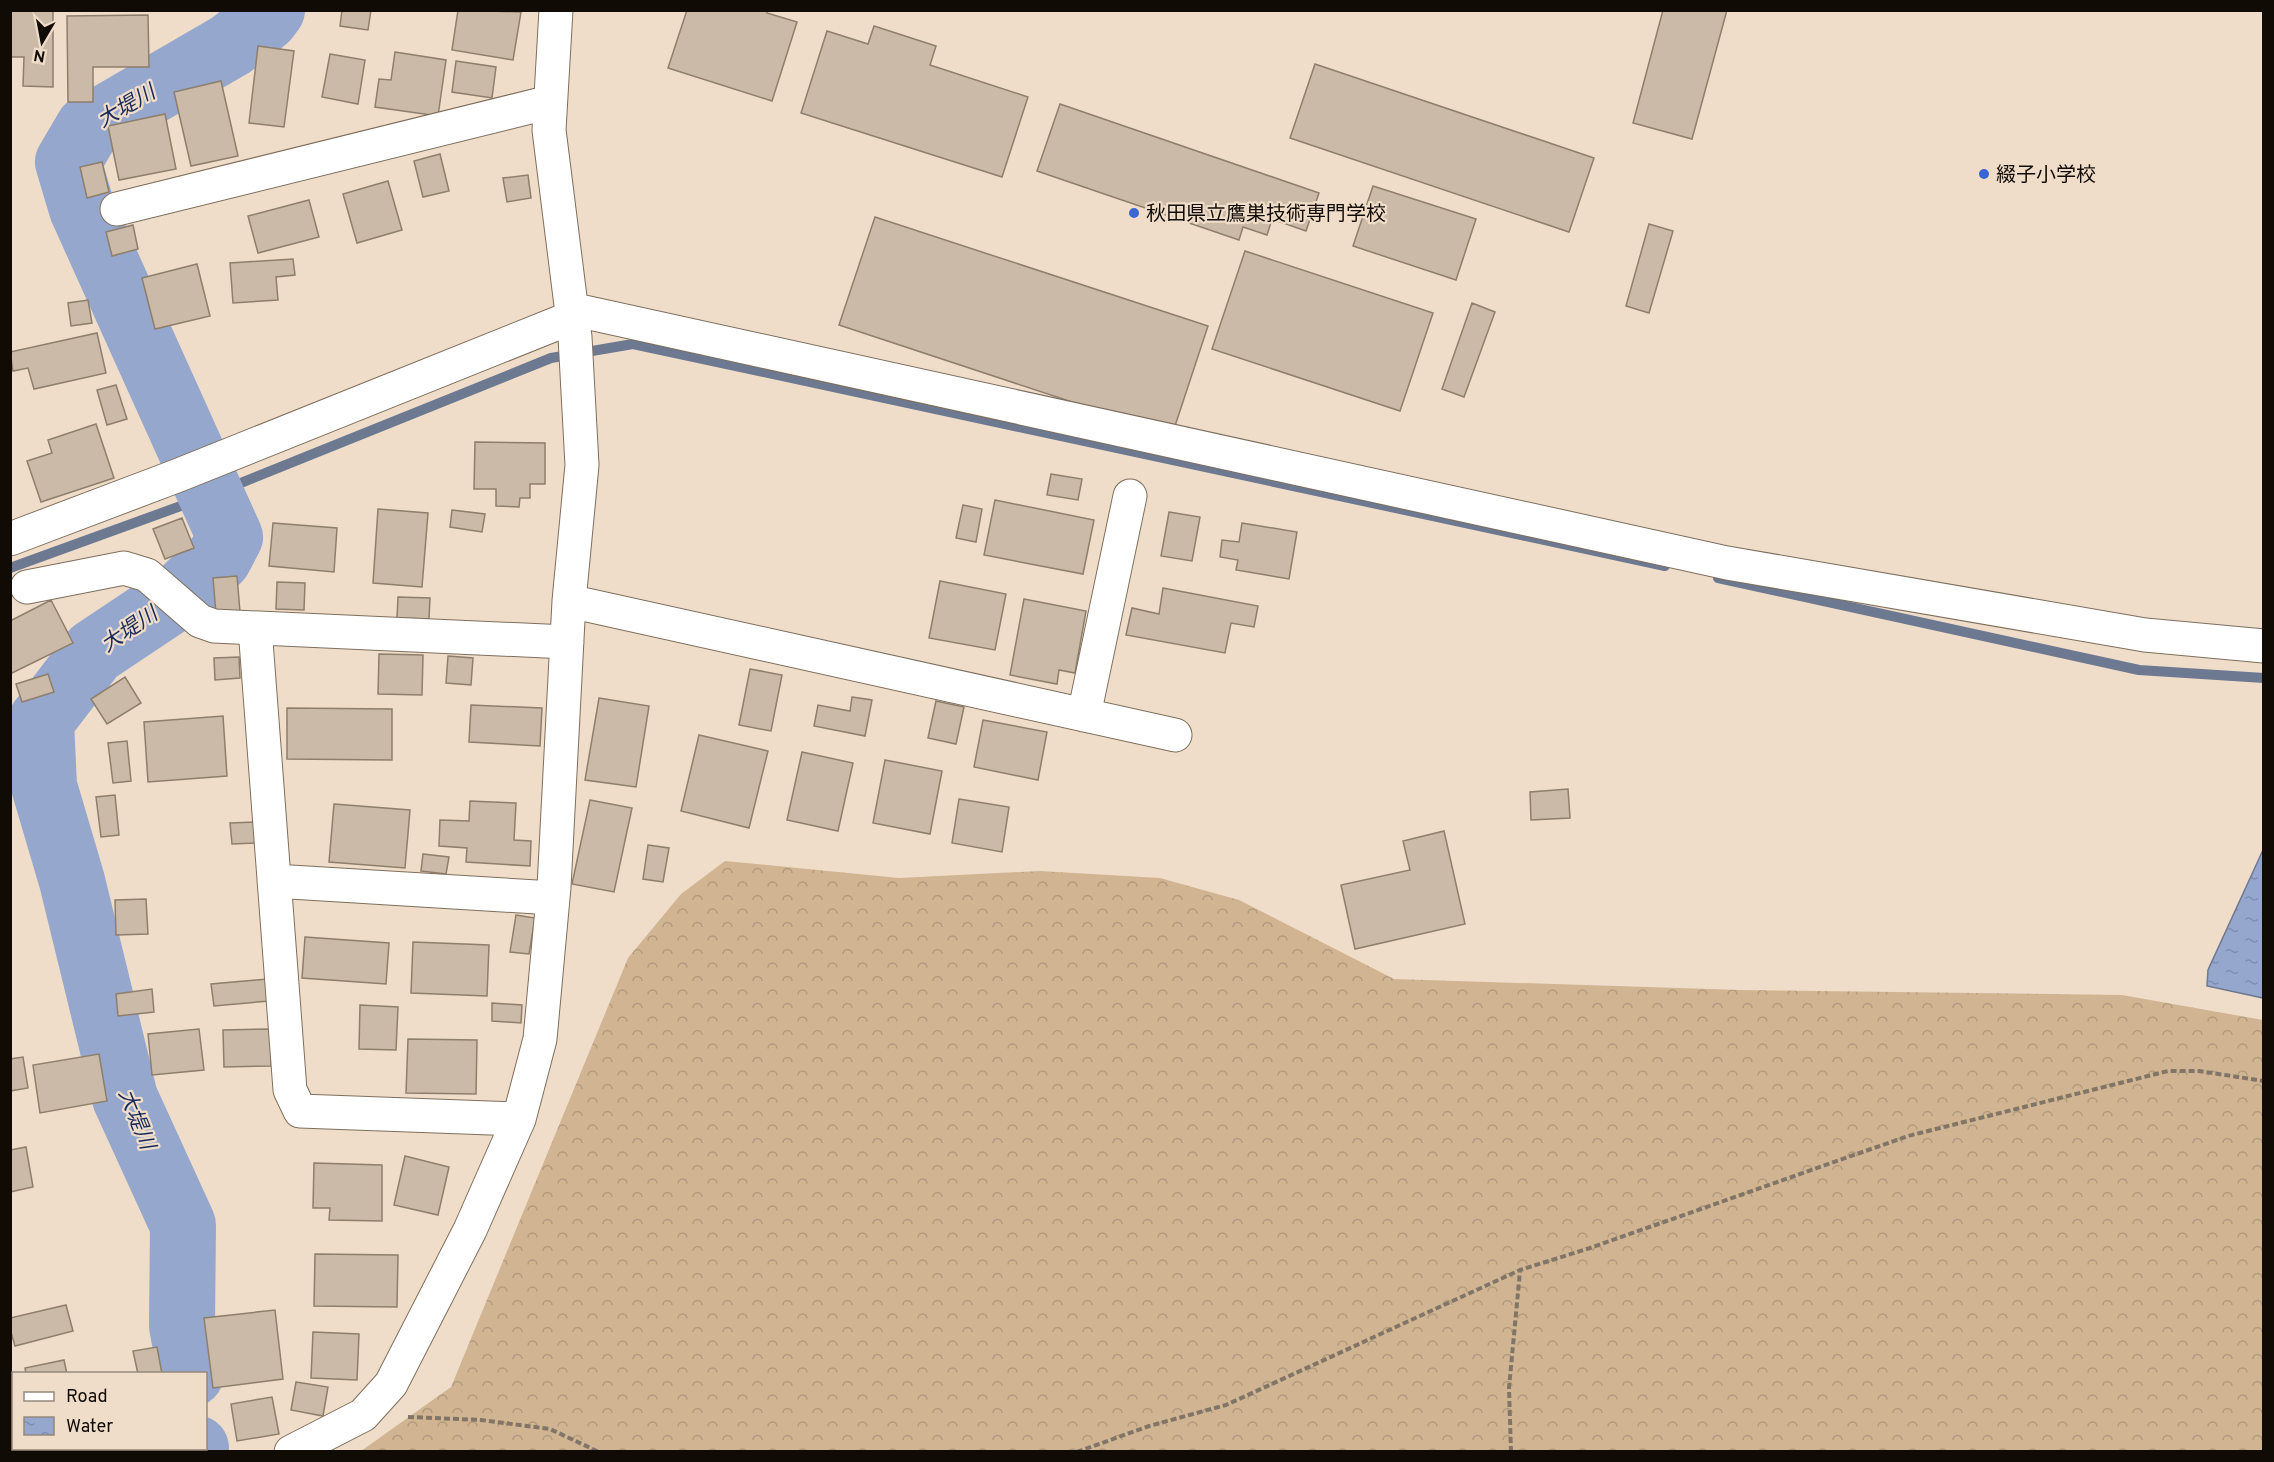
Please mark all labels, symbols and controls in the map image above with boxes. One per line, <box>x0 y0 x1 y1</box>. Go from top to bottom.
north arrow <box>12 12 72 72</box>
text: N <box>32 44 47 66</box>
water label: 大堤川 <box>93 79 163 135</box>
place label: 綴子小学校 <box>1996 163 2096 189</box>
marker: 綴子小学校 <box>1977 167 1991 181</box>
place label: 秋田県立鷹巣技術専門学校 <box>1146 202 1386 228</box>
marker: 秋田県立鷹巣技術専門学校 <box>1127 206 1141 220</box>
water label: 大堤川 <box>96 600 165 659</box>
water label: 大堤川 <box>111 1085 161 1156</box>
legend <box>12 1372 207 1450</box>
text: Road <box>66 1386 108 1409</box>
text: Water <box>66 1416 113 1439</box>

